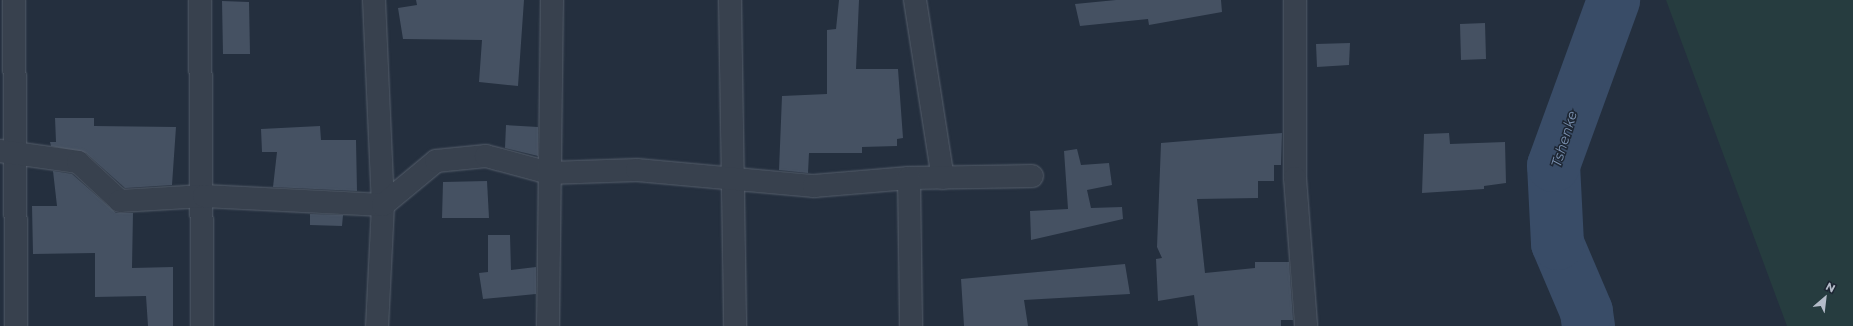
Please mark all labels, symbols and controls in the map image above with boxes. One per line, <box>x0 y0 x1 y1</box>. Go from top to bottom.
water label: Tshenke <box>1547 109 1581 169</box>
north arrow <box>1805 278 1845 318</box>
text: N <box>1823 279 1838 296</box>

